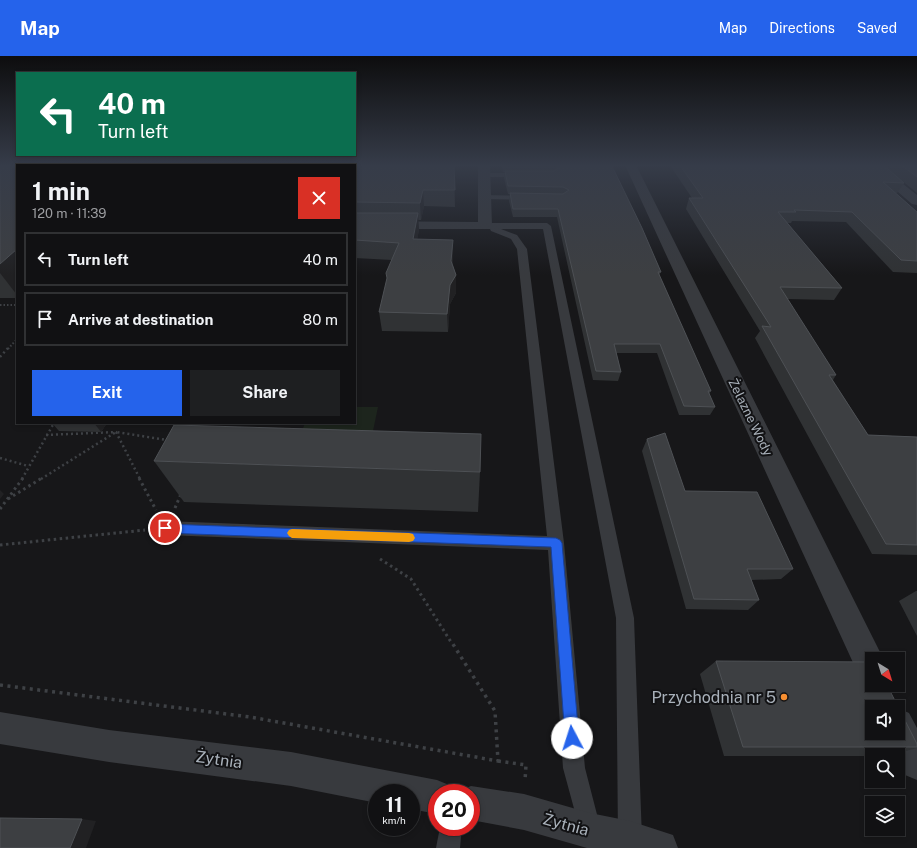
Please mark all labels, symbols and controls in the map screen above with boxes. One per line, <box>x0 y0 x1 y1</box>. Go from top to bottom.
text: Map <box>20 17 60 39</box>
text: Map <box>719 20 747 36</box>
text: Directions <box>769 20 835 36</box>
text: Saved <box>857 20 897 36</box>
text: 40 m <box>98 87 166 120</box>
icon: left <box>32 88 84 140</box>
text: Turn left <box>98 121 168 142</box>
text: 1 min <box>32 177 90 205</box>
button: close <box>298 177 340 219</box>
text: 120 m · 11:39 <box>32 206 106 221</box>
icon: left <box>34 248 56 270</box>
text: Turn left <box>68 251 129 268</box>
text: 40 m <box>303 251 338 268</box>
icon: arrive <box>34 308 56 330</box>
text: Arrive at destination <box>68 311 213 328</box>
text: 80 m <box>303 311 338 328</box>
button: Exit <box>32 370 182 416</box>
button: Share <box>190 370 340 416</box>
street label: Żelazne Wody <box>725 376 776 458</box>
pin <box>148 511 182 545</box>
icon: arrive <box>154 517 176 539</box>
north arrow <box>865 652 905 692</box>
map controls <box>865 652 905 836</box>
place label: Przychodnia nr 5 <box>651 688 776 707</box>
marker: Przychodnia nr 5 <box>779 692 789 702</box>
button: sound <box>865 700 905 740</box>
position arrow <box>551 717 593 759</box>
street label: Żytnia <box>194 746 244 772</box>
button: search <box>865 748 905 788</box>
speed limit sign: 20 <box>428 784 480 836</box>
text: 11 <box>385 793 403 817</box>
button: layers <box>865 796 905 836</box>
street label: Żytnia <box>541 808 591 840</box>
text: km/h <box>382 814 406 826</box>

